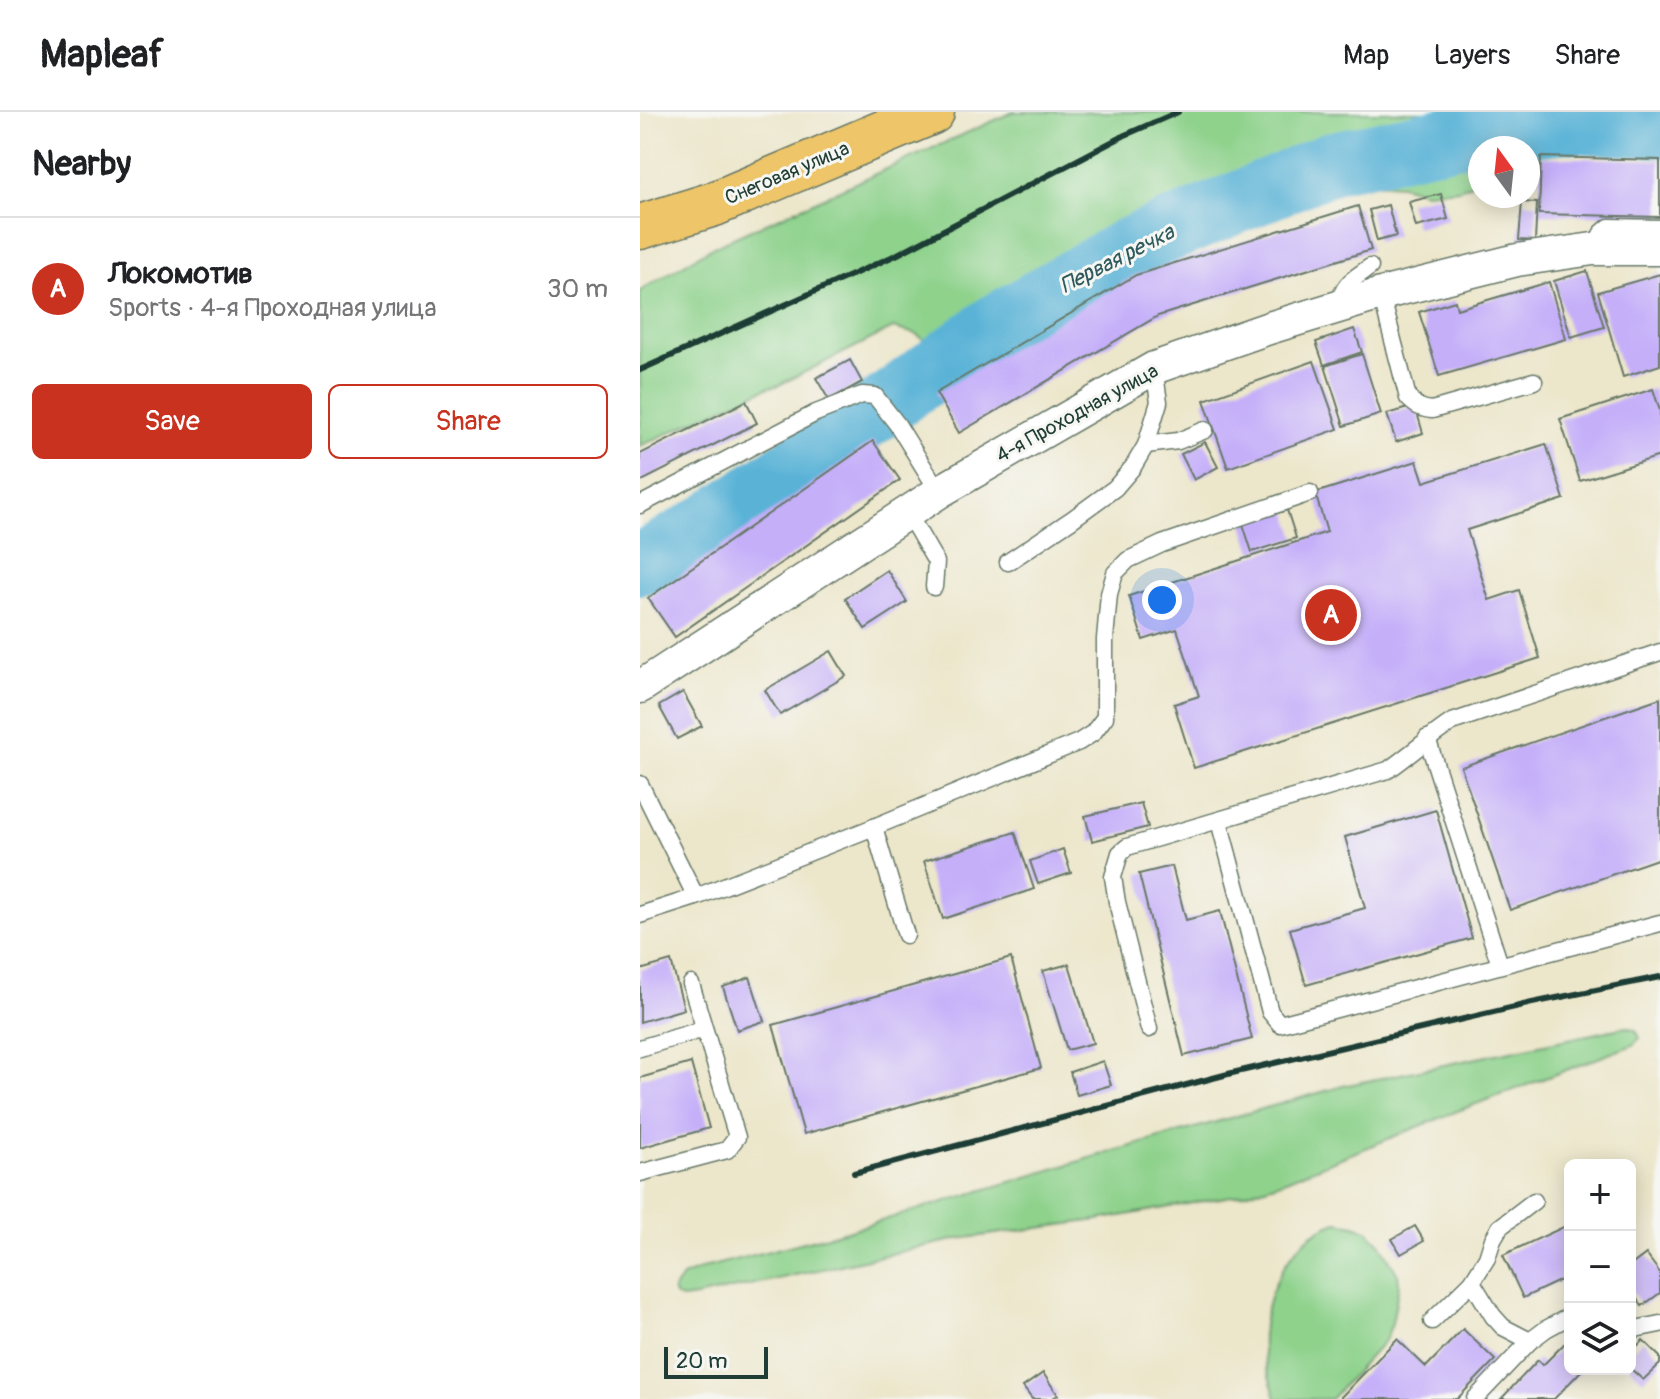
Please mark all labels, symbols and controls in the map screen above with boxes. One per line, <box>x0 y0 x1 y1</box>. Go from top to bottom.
text: Mapleaf <box>40 31 164 79</box>
text: Map <box>1343 38 1389 73</box>
text: Layers <box>1433 38 1510 73</box>
text: Share <box>1554 38 1620 73</box>
street label: Снеговая улица <box>721 136 853 210</box>
north arrow <box>1468 136 1540 208</box>
text: Nearby <box>32 143 131 186</box>
water label: Первая речка <box>1055 217 1180 300</box>
text: Локомотив <box>108 255 253 292</box>
text: A <box>50 273 66 305</box>
text: 30 m <box>547 273 608 305</box>
text: Sports · 4-я Проходная улица <box>108 292 437 324</box>
street label: 4-я Проходная улица <box>992 358 1162 468</box>
button: Save <box>32 384 312 459</box>
button: Share <box>328 384 608 459</box>
your location <box>1142 580 1182 620</box>
pin: A <box>1305 585 1357 645</box>
map controls <box>1564 1159 1636 1375</box>
button: + <box>1564 1159 1636 1231</box>
button: − <box>1564 1231 1636 1303</box>
button: layers <box>1564 1303 1636 1375</box>
scale bar <box>664 1343 768 1379</box>
text: 20 m <box>676 1347 728 1375</box>

